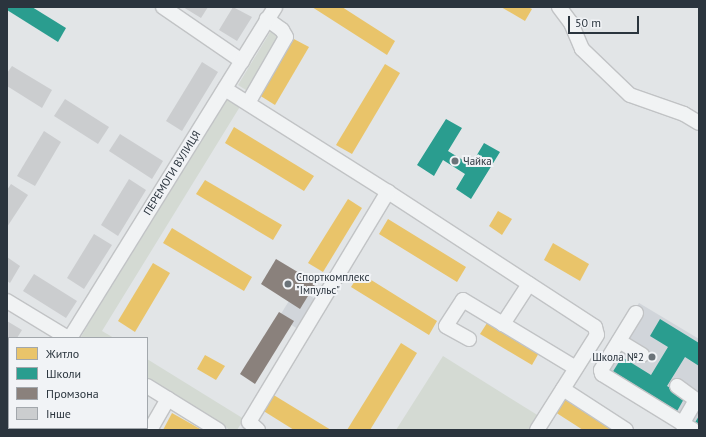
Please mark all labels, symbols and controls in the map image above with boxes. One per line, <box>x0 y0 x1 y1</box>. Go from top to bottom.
scale bar <box>570 8 641 34</box>
text: 50 m <box>575 15 601 30</box>
street label: ПЕРЕМОГИ ВУЛИЦЯ <box>141 128 203 218</box>
place label: Чайка <box>463 154 492 168</box>
marker: Чайка <box>450 156 460 166</box>
place label: Спорткомплекс "Імпульс" <box>296 271 369 297</box>
marker: Спорткомплекс "Імпульс" <box>283 279 293 289</box>
legend <box>8 337 148 429</box>
text: Житло <box>46 346 79 361</box>
place label: Школа №2 <box>592 350 644 364</box>
marker: Школа №2 <box>647 352 657 362</box>
text: Школи <box>46 366 81 381</box>
text: Промзона <box>46 386 99 401</box>
text: Інше <box>46 406 71 421</box>

